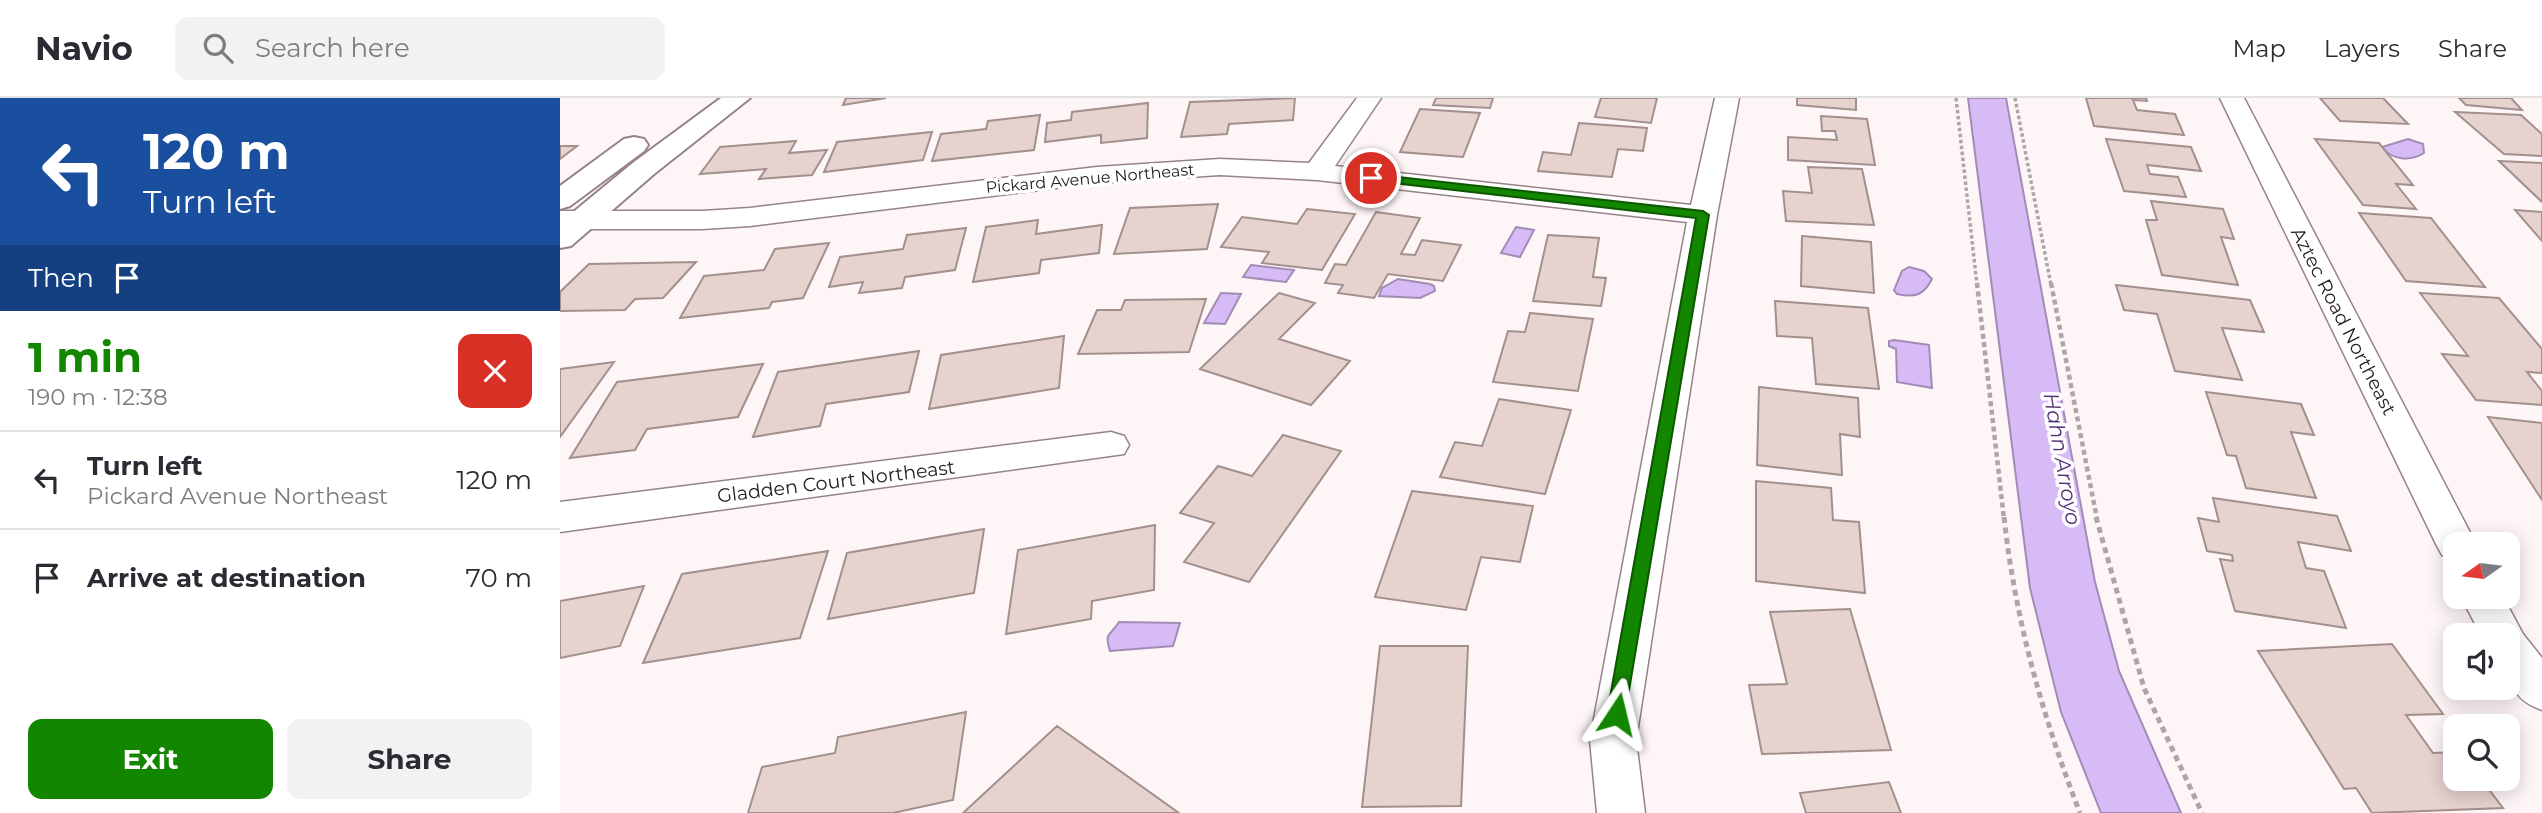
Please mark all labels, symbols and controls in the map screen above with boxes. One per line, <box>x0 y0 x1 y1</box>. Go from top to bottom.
search box <box>175 17 665 80</box>
text: Navio <box>35 28 133 68</box>
icon: search <box>199 29 237 67</box>
text: Search here <box>255 32 410 64</box>
text: Map <box>2232 34 2286 63</box>
text: Layers <box>2324 34 2400 63</box>
text: Share <box>2438 34 2507 63</box>
text: 120 m <box>143 122 290 181</box>
icon: left <box>28 126 119 217</box>
pin <box>1341 148 1401 208</box>
icon: arrive <box>1352 159 1390 197</box>
street label: Pickard Avenue Northeast <box>985 160 1196 197</box>
text: Turn left <box>143 182 277 221</box>
street label: Aztec Road Northeast <box>2286 223 2401 419</box>
icon: arrive <box>108 259 146 297</box>
text: Then <box>28 262 94 294</box>
text: 1 min <box>28 331 142 383</box>
button: close <box>458 334 532 408</box>
text: 190 m · 12:38 <box>28 383 168 411</box>
water label: Hahn Arroyo <box>2039 391 2086 527</box>
text: Turn left <box>87 450 203 482</box>
street label: Gladden Court Northeast <box>716 455 957 508</box>
icon: left <box>28 461 66 499</box>
text: 120 m <box>456 464 532 496</box>
text: Pickard Avenue Northeast <box>87 482 388 510</box>
north arrow <box>2443 532 2520 609</box>
map controls <box>2443 532 2520 791</box>
icon: arrive <box>28 559 66 597</box>
text: Arrive at destination <box>87 562 366 594</box>
text: 70 m <box>466 562 532 594</box>
button: sound <box>2443 623 2520 700</box>
position arrow <box>1580 677 1654 751</box>
button: search <box>2443 714 2520 791</box>
button: Exit <box>28 719 273 799</box>
button: Share <box>287 719 532 799</box>

